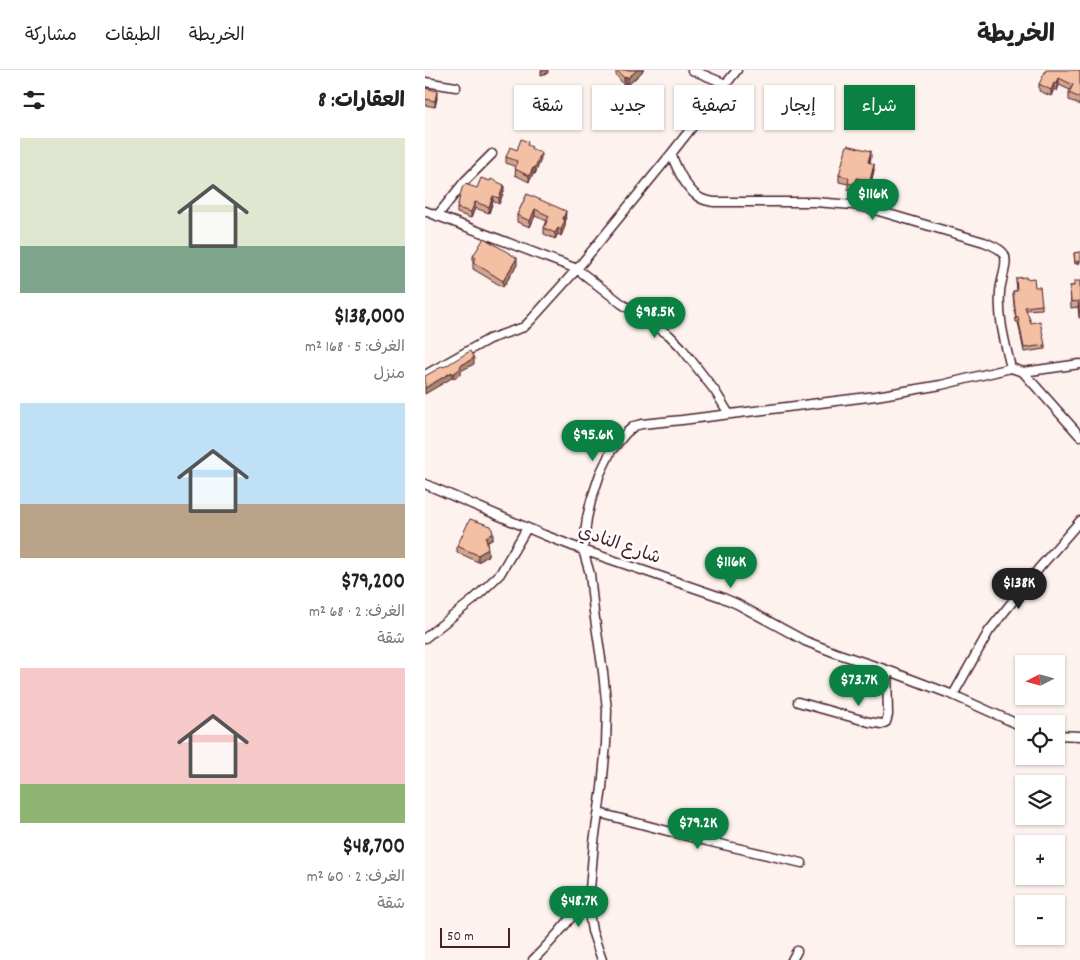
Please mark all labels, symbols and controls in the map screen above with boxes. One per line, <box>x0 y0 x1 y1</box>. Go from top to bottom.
text: الخريطة <box>977 19 1055 53</box>
text: مشاركة <box>25 24 77 49</box>
text: الطبقات <box>105 24 161 49</box>
text: الخريطة <box>189 24 245 49</box>
chip: شقة <box>514 85 582 130</box>
chip: جديد <box>592 85 664 130</box>
chip: تصفية <box>674 85 754 130</box>
chip: إيجار <box>764 85 834 130</box>
chip: شراء <box>844 85 915 130</box>
icon: filters <box>20 86 48 114</box>
text: العقارات: 8 <box>318 87 405 117</box>
icon: home <box>168 171 258 261</box>
pin: $116K <box>838 178 908 221</box>
text: $116K <box>858 183 888 206</box>
pin: $98.5K <box>614 296 696 339</box>
text: $98.5K <box>635 301 675 324</box>
text: $138,000 <box>334 303 405 333</box>
text: الغرف: 5 · 168 m² <box>305 336 405 359</box>
text: منزل <box>373 363 405 386</box>
pin: $95.6K <box>552 420 634 462</box>
text: $95.6K <box>573 424 613 447</box>
icon: home <box>168 436 258 526</box>
street label: شارع النادي <box>574 520 664 572</box>
pin: $116K <box>696 546 766 589</box>
text: $116K <box>716 551 746 574</box>
text: $79,200 <box>341 568 405 598</box>
pin: $138K <box>984 568 1054 610</box>
text: $138K <box>1003 572 1035 595</box>
text: الغرف: 2 · 68 m² <box>309 601 405 624</box>
text: شقة <box>377 628 405 651</box>
north arrow <box>1015 655 1065 705</box>
map controls <box>1015 655 1065 945</box>
pin: $73.7K <box>818 664 900 707</box>
text: $73.7K <box>840 669 878 692</box>
icon: home <box>168 701 258 791</box>
button: locate <box>1015 715 1065 765</box>
button: layers <box>1015 775 1065 825</box>
pin: $79.2K <box>657 808 739 850</box>
text: $79.2K <box>679 812 717 835</box>
text: $48,700 <box>342 833 405 863</box>
button: + <box>1015 835 1065 885</box>
text: الغرف: 2 · 60 m² <box>307 866 405 889</box>
pin: $48.7K <box>538 886 620 928</box>
text: $48.7K <box>560 890 598 913</box>
text: شقة <box>377 893 405 916</box>
button: − <box>1015 895 1065 945</box>
scale bar <box>440 925 510 948</box>
text: 50 m <box>447 927 474 947</box>

